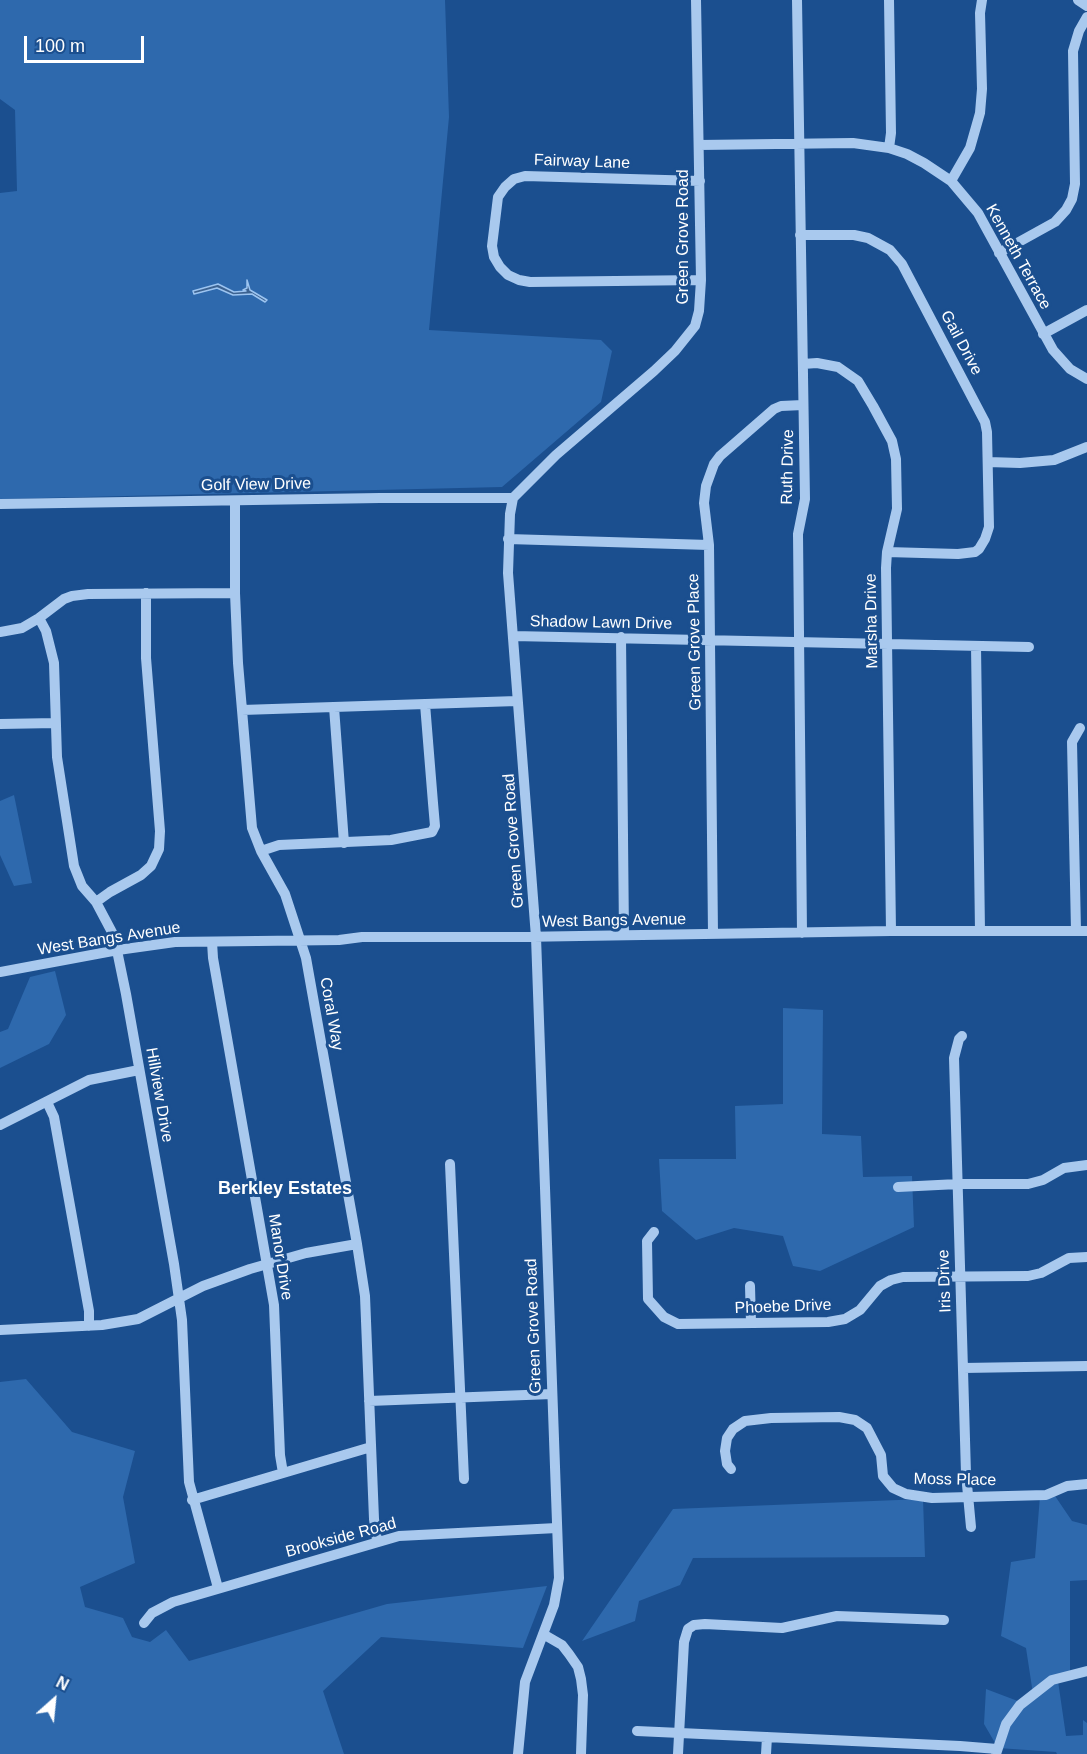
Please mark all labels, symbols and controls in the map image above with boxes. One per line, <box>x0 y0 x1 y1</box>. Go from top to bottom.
scale bar <box>27 24 147 62</box>
text: 100 m <box>35 36 85 56</box>
street label: Fairway Lane <box>534 151 630 173</box>
street label: Green Grove Road <box>674 169 694 305</box>
street label: Kenneth Terrace <box>981 201 1055 313</box>
street label: Gail Drive <box>936 307 986 379</box>
street label: Ruth Drive <box>778 429 798 505</box>
street label: Golf View Drive <box>201 474 311 496</box>
street label: Green Grove Place <box>684 573 706 711</box>
street label: Marsha Drive <box>862 573 882 669</box>
street label: Shadow Lawn Drive <box>530 612 672 634</box>
street label: Green Grove Road <box>500 773 528 909</box>
street label: West Bangs Avenue <box>542 910 686 932</box>
street label: West Bangs Avenue <box>36 918 182 960</box>
street label: Coral Way <box>315 976 347 1052</box>
street label: Hillview Drive <box>141 1046 177 1144</box>
district label: Berkley Estates <box>218 1178 352 1200</box>
street label: Manor Drive <box>264 1212 296 1302</box>
street label: Iris Drive <box>934 1249 956 1313</box>
street label: Green Grove Road <box>522 1258 546 1394</box>
street label: Phoebe Drive <box>734 1296 832 1318</box>
street label: Moss Place <box>913 1470 997 1490</box>
street label: Brookside Road <box>284 1514 398 1562</box>
north arrow <box>24 1670 84 1730</box>
text: N <box>53 1673 71 1694</box>

